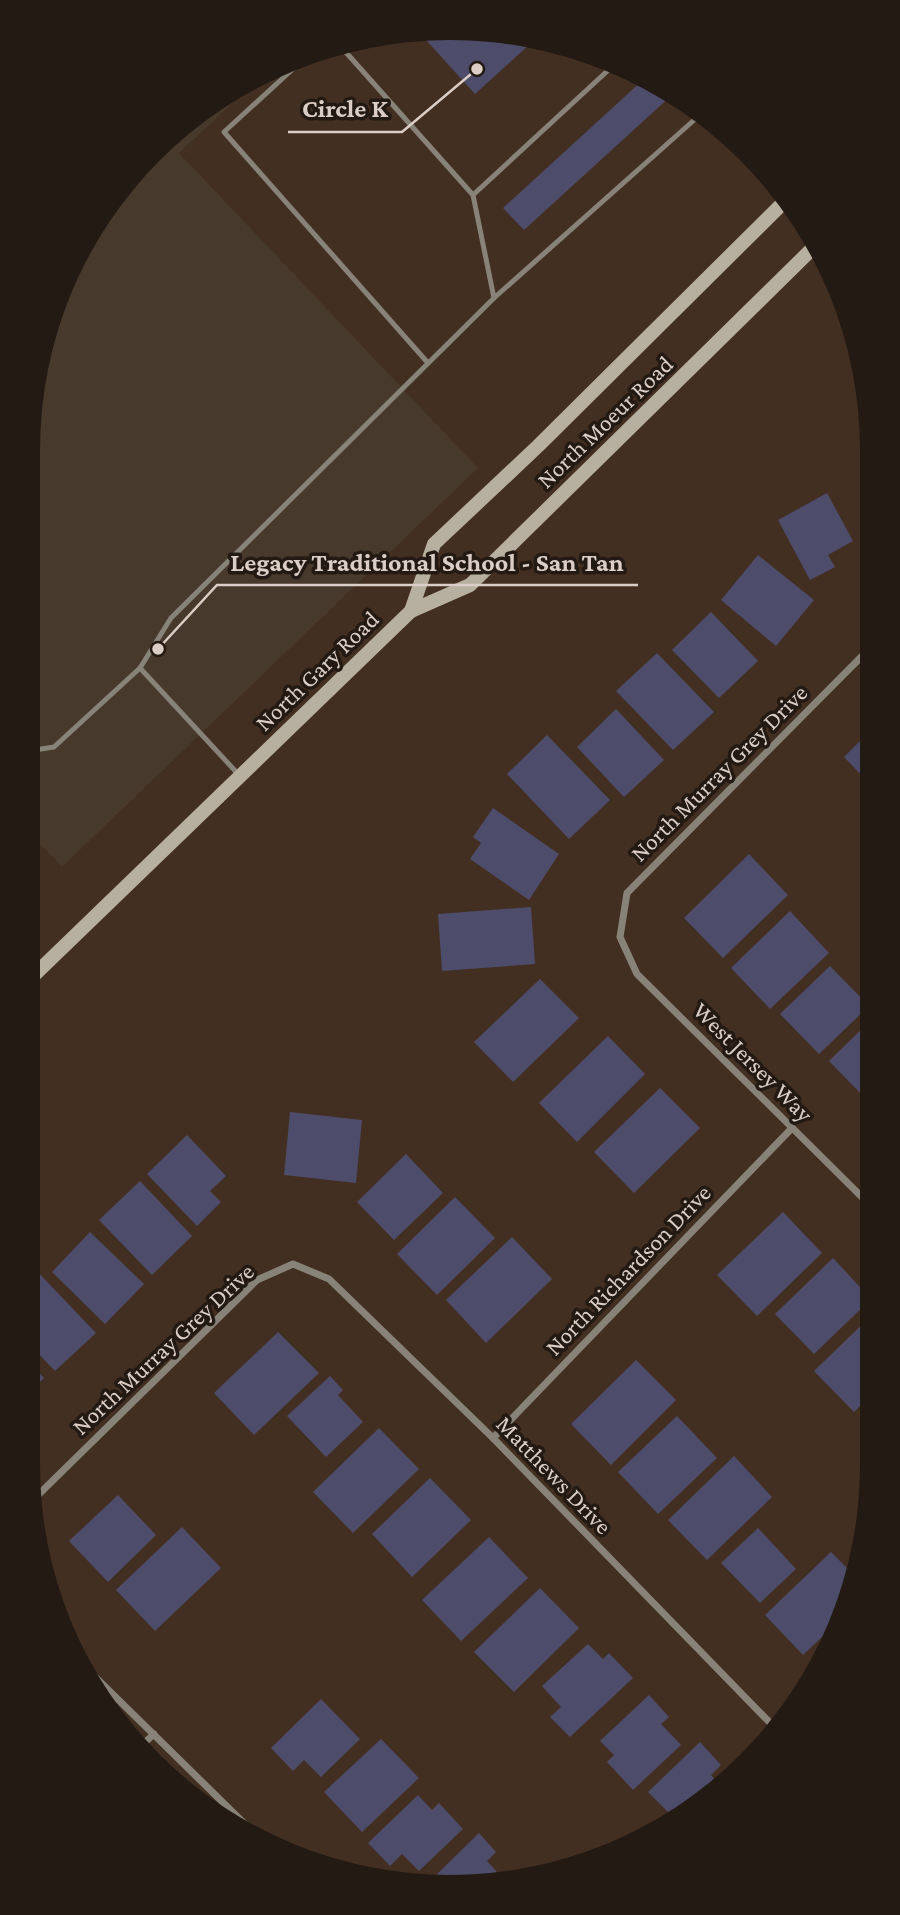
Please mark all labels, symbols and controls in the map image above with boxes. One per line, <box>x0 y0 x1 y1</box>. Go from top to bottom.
callout: Circle K <box>288 85 402 132</box>
text: Circle K <box>302 94 388 123</box>
street label: North Moeur Road <box>531 350 678 493</box>
callout: Legacy Traditional School - San Tan <box>217 538 638 585</box>
text: Legacy Traditional School - San Tan <box>230 548 624 577</box>
street label: North Gary Road <box>250 605 384 736</box>
street label: North Murray Grey Drive <box>625 679 813 867</box>
street label: West Jersey Way <box>688 996 819 1128</box>
street label: North Richardson Drive <box>539 1179 716 1360</box>
street label: North Murray Grey Drive <box>66 1257 259 1440</box>
street label: Matthews Drive <box>491 1410 618 1539</box>

